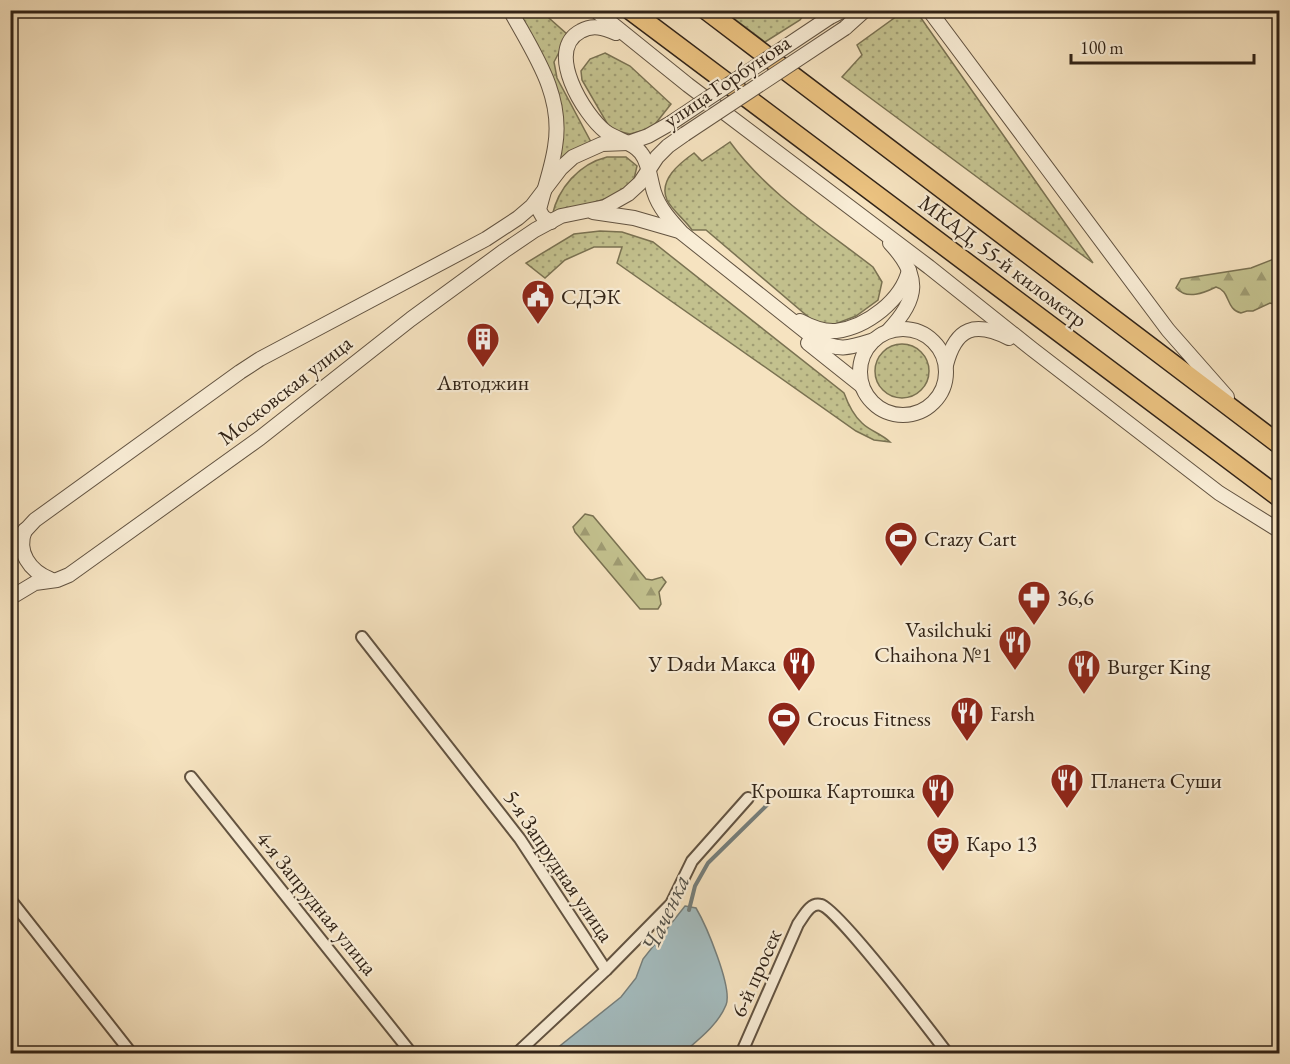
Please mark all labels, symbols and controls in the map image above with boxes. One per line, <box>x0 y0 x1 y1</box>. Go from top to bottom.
scale bar <box>1071 27 1254 65</box>
street label: улица Горбунова <box>658 28 796 134</box>
text: 100 m <box>1080 36 1124 59</box>
street label: МКАД, 55-й километр <box>913 188 1093 334</box>
public building icon: СДЭК <box>520 278 556 325</box>
place label: СДЭК <box>561 282 621 311</box>
building icon: Автоджин <box>465 321 501 368</box>
street label: Московская улица <box>212 328 358 451</box>
place label: Автоджин <box>436 368 529 397</box>
sports icon: Crazy Cart <box>883 520 919 567</box>
place label: Crazy Cart <box>924 524 1016 553</box>
pharmacy icon: 36,6 <box>1016 579 1052 626</box>
place label: 36,6 <box>1057 583 1094 612</box>
place label: Vasilchuki Chaihona №1 <box>874 615 992 669</box>
restaurant icon: Vasilchuki Chaihona №1 <box>997 624 1033 671</box>
restaurant icon: У Dяdи Макса <box>781 645 817 692</box>
restaurant icon: Burger King <box>1066 648 1102 695</box>
place label: У Dяdи Макса <box>647 649 776 678</box>
place label: Burger King <box>1107 652 1211 681</box>
restaurant icon: Farsh <box>949 695 985 742</box>
place label: Farsh <box>990 699 1035 728</box>
sports icon: Crocus Fitness <box>766 700 802 747</box>
place label: Crocus Fitness <box>807 704 931 733</box>
restaurant icon: Планета Суши <box>1049 762 1085 809</box>
place label: Планета Суши <box>1090 766 1222 795</box>
restaurant icon: Крошка Картошка <box>920 772 956 819</box>
place label: Крошка Картошка <box>751 776 915 805</box>
street label: 5-я Запрудная улица <box>497 784 621 948</box>
street label: 4-я Запрудная улица <box>250 825 384 981</box>
theatre icon: Каро 13 <box>925 825 961 872</box>
place label: Каро 13 <box>966 829 1037 858</box>
water label: Чаченка <box>634 869 696 957</box>
street label: 6-й просек <box>724 924 788 1022</box>

